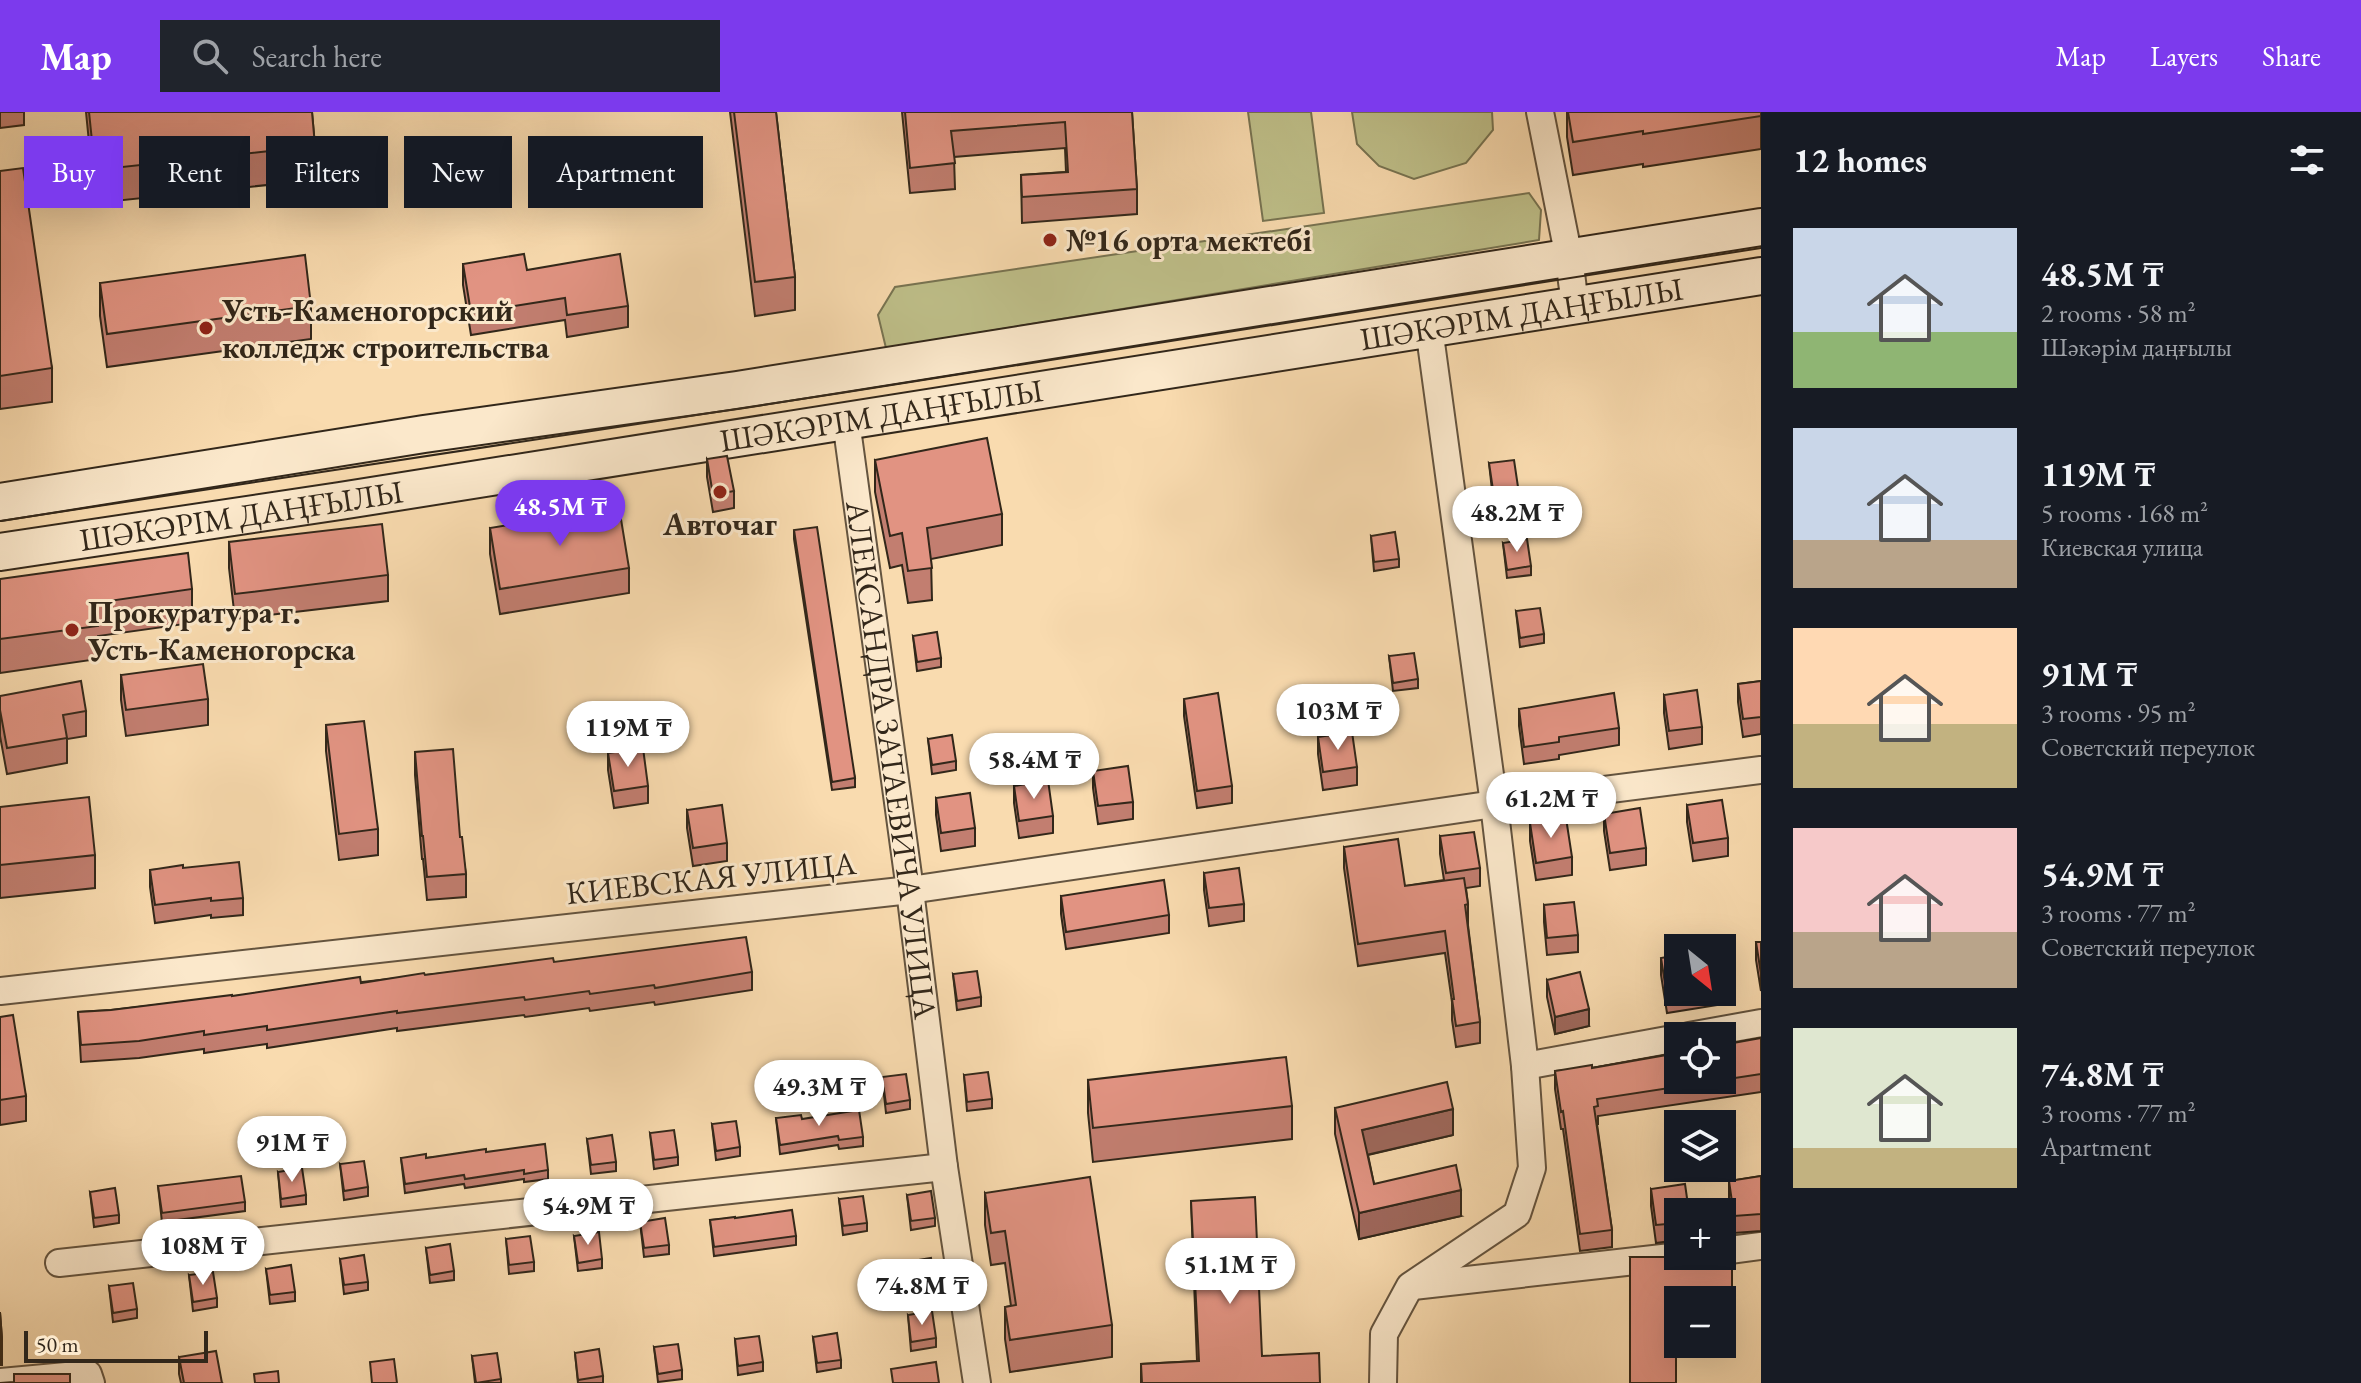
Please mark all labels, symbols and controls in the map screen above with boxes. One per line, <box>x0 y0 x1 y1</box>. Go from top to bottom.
search box <box>160 20 720 92</box>
text: Map <box>40 32 112 81</box>
icon: search <box>188 34 232 78</box>
text: Search here <box>252 37 382 76</box>
text: Map <box>2056 38 2106 74</box>
text: Layers <box>2150 38 2218 74</box>
text: Share <box>2262 38 2321 74</box>
chip: Buy <box>24 136 123 208</box>
chip: Rent <box>139 136 250 208</box>
chip: Filters <box>266 136 388 208</box>
chip: New <box>404 136 512 208</box>
chip: Apartment <box>528 136 703 208</box>
text: 12 homes <box>1793 138 1927 182</box>
icon: filters <box>2285 138 2329 182</box>
place label: №16 орта мектебі <box>1066 219 1312 261</box>
marker: №16 орта мектебі <box>1041 231 1059 249</box>
text: 48.5M ₸ <box>2041 252 2163 296</box>
icon: home <box>1857 260 1953 356</box>
street label: ШӘКӘРІМ ДАҢҒЫЛЫ <box>1357 268 1686 360</box>
place label: Усть-Каменогорский колледж строительства <box>221 289 550 368</box>
text: 2 rooms · 58 m² <box>2041 296 2196 330</box>
marker: Усть-Каменогорский колледж строительства <box>197 319 215 337</box>
text: Шәкәрім даңғылы <box>2041 330 2232 364</box>
street label: ШӘКӘРІМ ДАҢҒЫЛЫ <box>717 369 1046 462</box>
text: 119M ₸ <box>2041 452 2155 496</box>
icon: home <box>1857 460 1953 556</box>
street label: ШӘКӘРІМ ДАҢҒЫЛЫ <box>77 470 406 561</box>
pin: 48.5M ₸ <box>486 480 634 548</box>
marker: Авточаг <box>711 483 729 501</box>
pin: 48.2M ₸ <box>1443 486 1591 554</box>
text: 48.5M ₸ <box>513 489 607 523</box>
text: 48.2M ₸ <box>1470 495 1564 529</box>
text: 5 rooms · 168 m² <box>2041 496 2208 530</box>
street label: АЛЕКСАНДРА ЗАТАЕВИЧА УЛИЦА <box>836 497 947 1022</box>
place label: Авточаг <box>662 503 777 545</box>
text: Киевская улица <box>2041 530 2203 564</box>
place label: Прокуратура г. Усть-Каменогорска <box>87 591 356 670</box>
marker: Прокуратура г. Усть-Каменогорска <box>63 621 81 639</box>
text: 91M ₸ <box>2041 652 2137 696</box>
icon: home <box>1857 660 1953 756</box>
pin: 103M ₸ <box>1273 684 1403 752</box>
text: 103M ₸ <box>1294 693 1382 727</box>
text: 3 rooms · 95 m² <box>2041 696 2196 730</box>
pin: 119M ₸ <box>563 701 693 769</box>
text: 119M ₸ <box>584 710 672 744</box>
text: Советский переулок <box>2041 730 2255 764</box>
pin: 58.4M ₸ <box>960 733 1108 801</box>
text: 58.4M ₸ <box>987 742 1081 776</box>
pin: 61.2M ₸ <box>1477 772 1625 840</box>
text: 61.2M ₸ <box>1504 781 1598 815</box>
street label: КИЕВСКАЯ УЛИЦА <box>564 842 859 914</box>
text: 54.9M ₸ <box>2041 852 2163 896</box>
icon: home <box>1857 860 1953 956</box>
text: 3 rooms · 77 m² <box>2041 896 2196 930</box>
text: Советский переулок <box>2041 930 2255 964</box>
north arrow <box>1664 934 1736 1006</box>
map controls <box>1664 934 1736 1358</box>
button: locate <box>1664 1022 1736 1094</box>
text: 74.8M ₸ <box>2041 1052 2163 1096</box>
pin: 49.3M ₸ <box>745 1060 893 1128</box>
icon: home <box>1857 1060 1953 1156</box>
text: 49.3M ₸ <box>772 1069 866 1103</box>
text: 3 rooms · 77 m² <box>2041 1096 2196 1130</box>
button: layers <box>1664 1110 1736 1182</box>
pin: 91M ₸ <box>236 1116 348 1184</box>
text: 91M ₸ <box>255 1125 329 1159</box>
text: Apartment <box>2041 1130 2151 1164</box>
pin: 54.9M ₸ <box>514 1179 662 1247</box>
text: 54.9M ₸ <box>541 1188 635 1222</box>
button: + <box>1664 1198 1736 1270</box>
pin: 108M ₸ <box>138 1219 268 1287</box>
text: 108M ₸ <box>159 1228 247 1262</box>
pin: 51.1M ₸ <box>1156 1238 1304 1306</box>
text: 51.1M ₸ <box>1183 1247 1277 1281</box>
pin: 74.8M ₸ <box>848 1259 996 1327</box>
text: 74.8M ₸ <box>875 1268 969 1302</box>
button: − <box>1664 1286 1736 1358</box>
scale bar <box>24 1327 208 1363</box>
text: 50 m <box>36 1330 79 1359</box>

